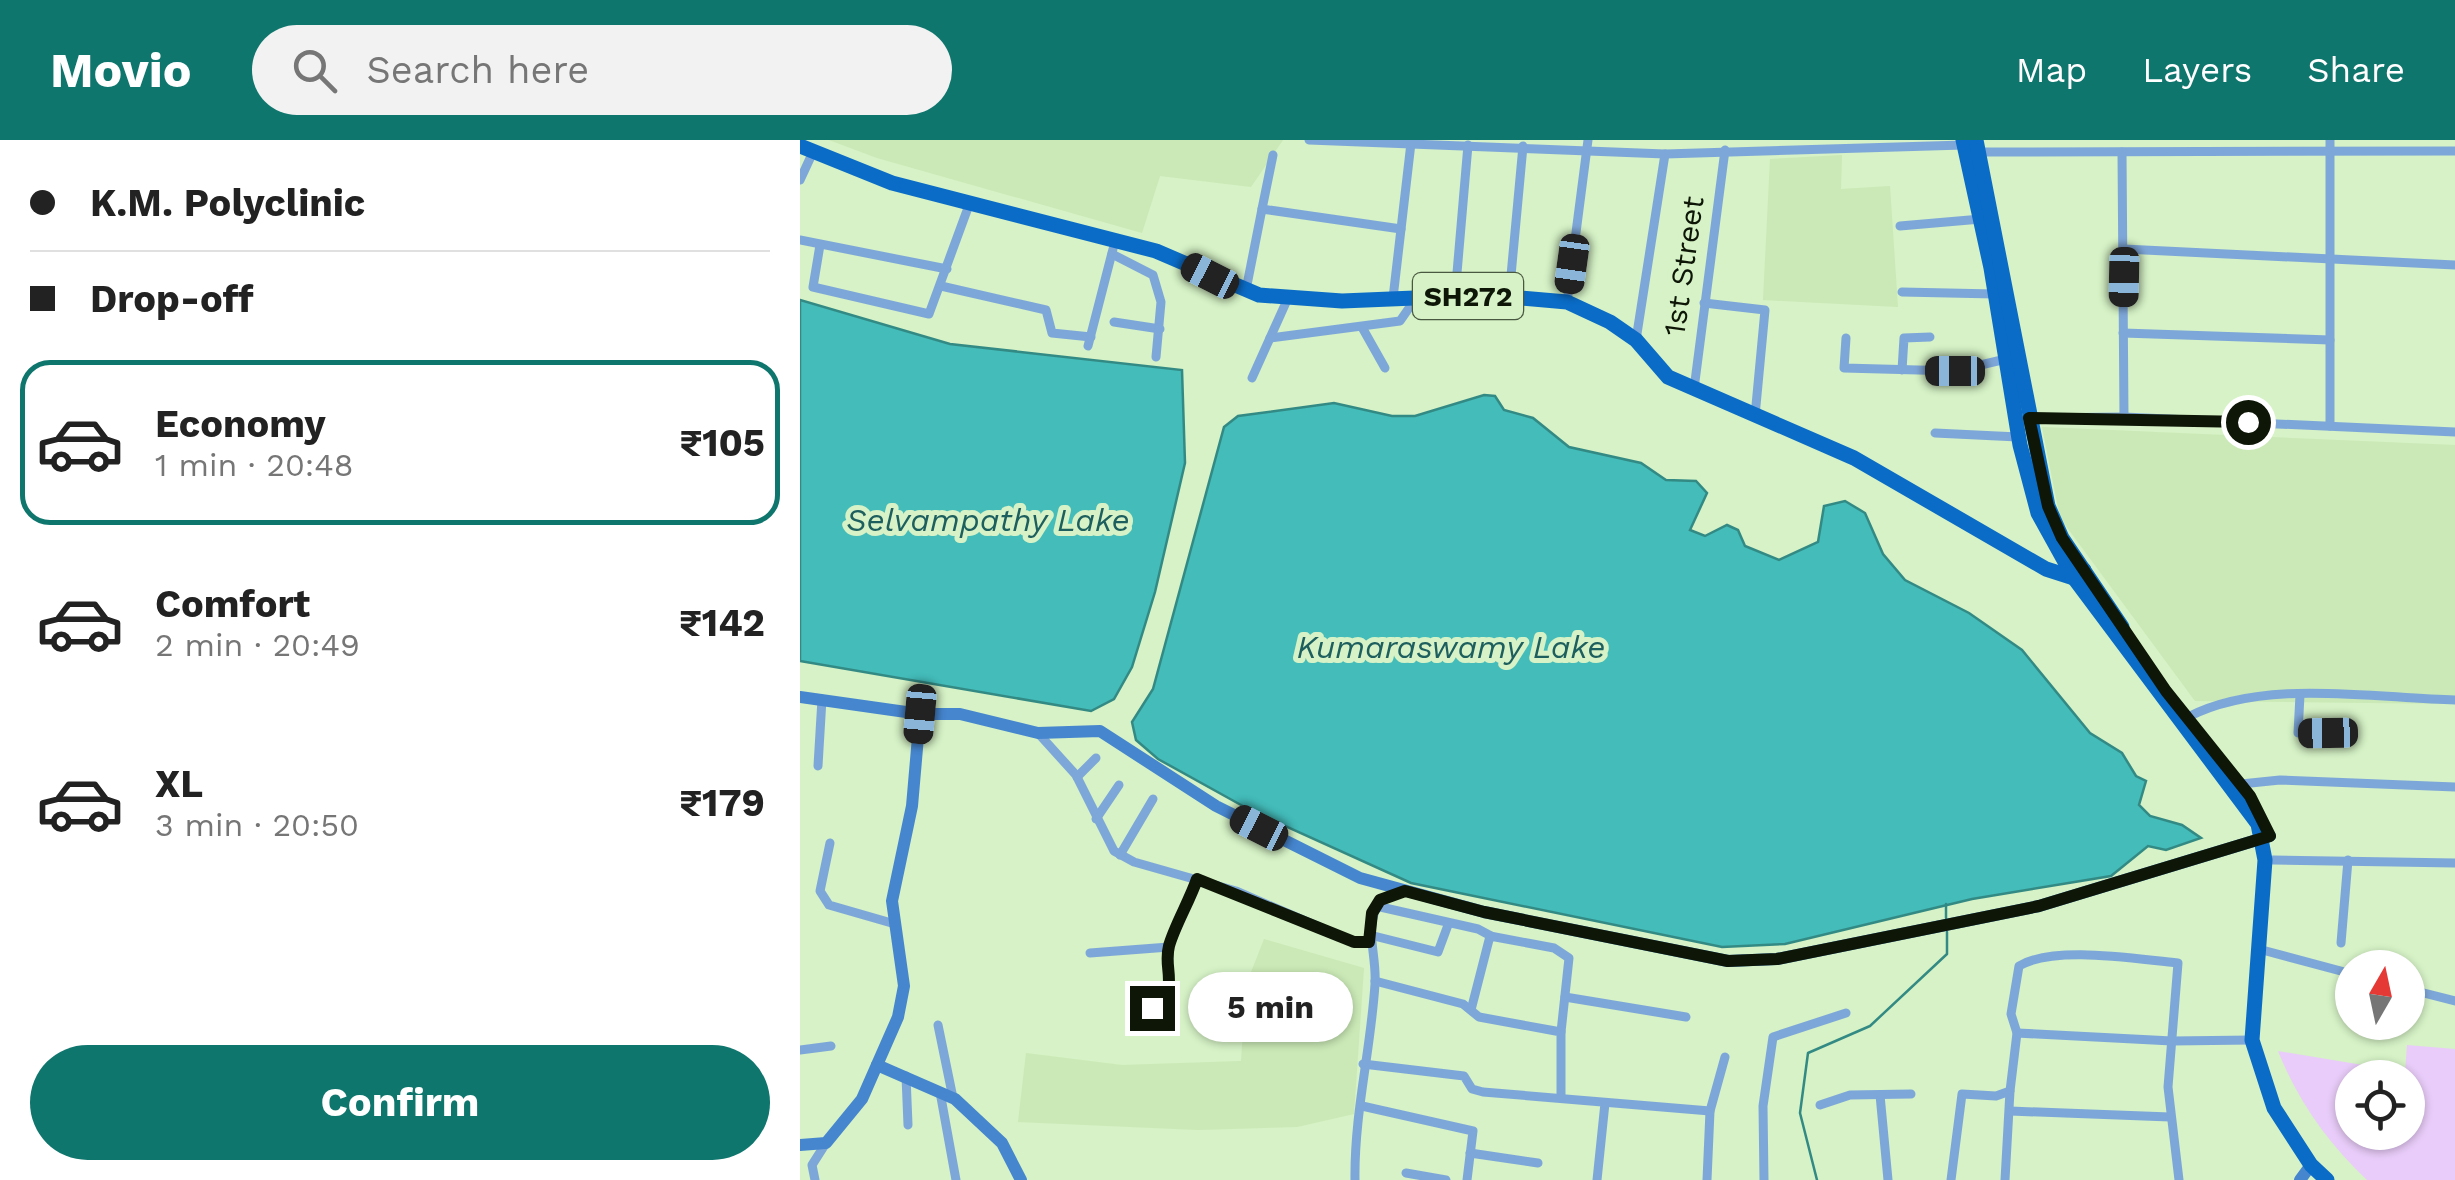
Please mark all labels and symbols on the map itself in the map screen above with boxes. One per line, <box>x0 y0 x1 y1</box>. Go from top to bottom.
street label: 1st Street <box>1656 193 1711 338</box>
car <box>1553 232 1591 296</box>
car <box>2108 247 2140 307</box>
car <box>1176 249 1244 303</box>
road number: SH272 <box>1413 273 1523 319</box>
car <box>1925 356 1985 386</box>
route start <box>2226 400 2271 445</box>
water label: Selvampathy Lake <box>846 501 1130 539</box>
water label: Kumaraswamy Lake <box>1297 628 1605 666</box>
car <box>902 683 938 745</box>
car <box>2298 717 2358 749</box>
car <box>1225 801 1293 855</box>
north arrow <box>2335 950 2425 1040</box>
callout: 5 min <box>1187 973 1352 1043</box>
route end <box>1130 986 1175 1031</box>

